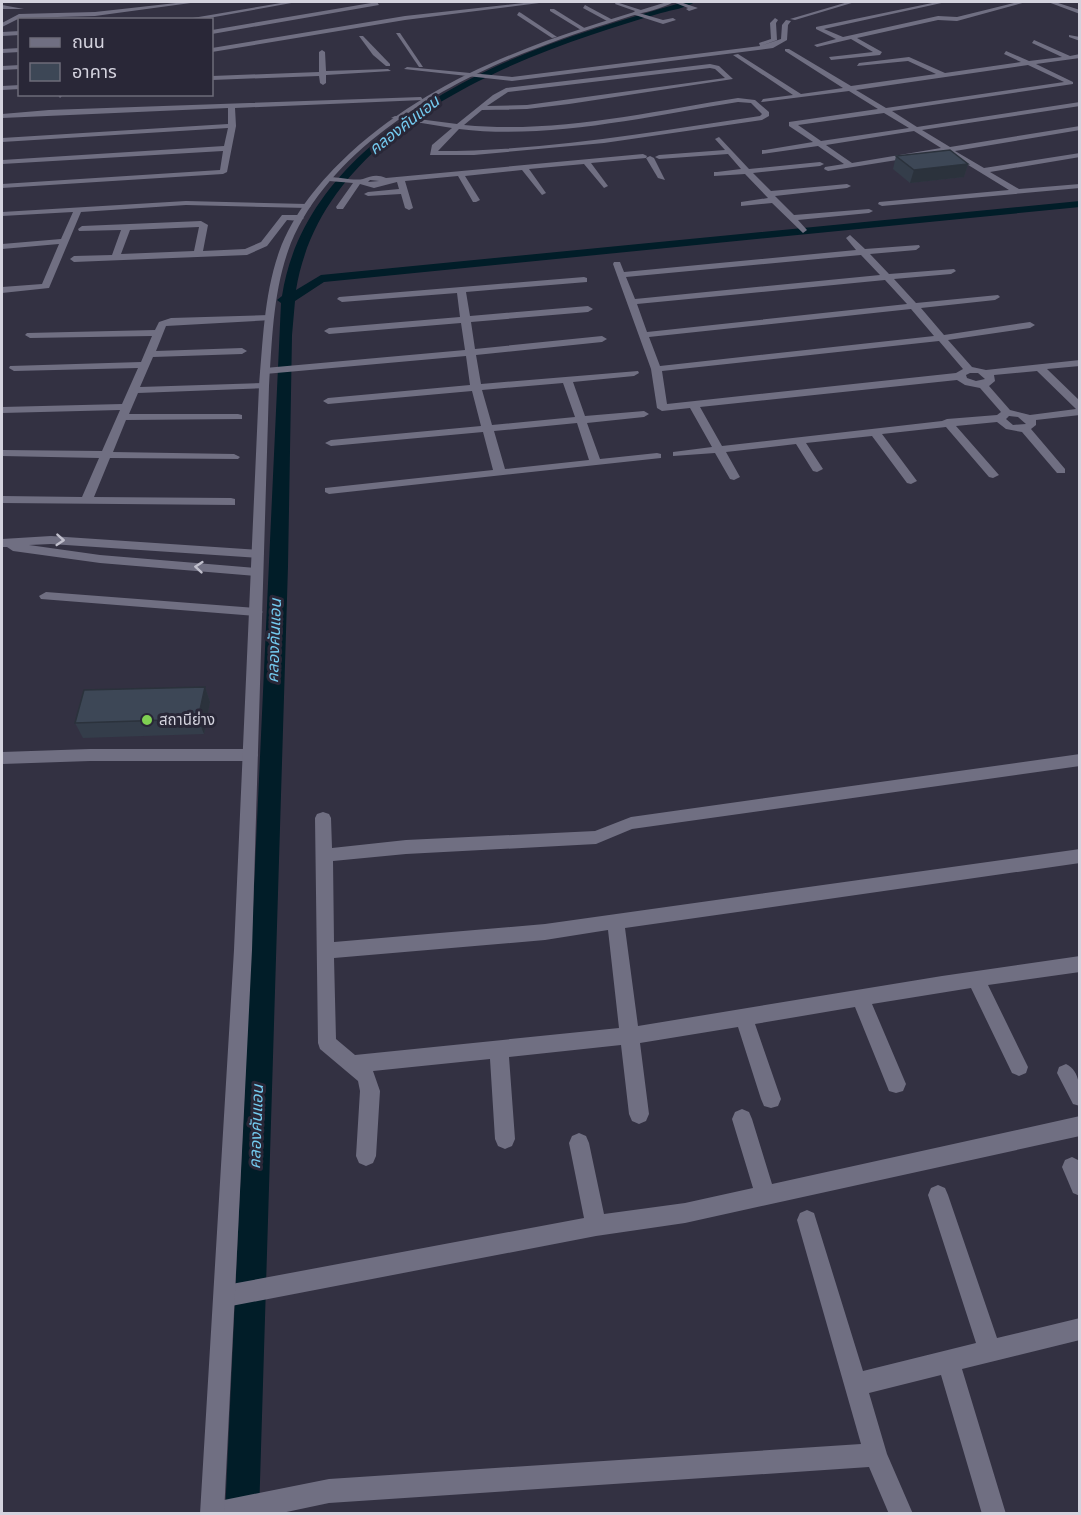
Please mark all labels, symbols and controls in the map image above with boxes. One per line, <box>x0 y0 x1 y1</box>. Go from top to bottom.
legend <box>18 18 213 96</box>
text: ถนน <box>72 30 105 54</box>
text: อาคาร <box>72 60 117 84</box>
water label: คลองคันแอน <box>364 90 445 159</box>
one-way arrow <box>55 534 64 547</box>
one-way arrow <box>195 561 204 574</box>
water label: คลองคันแอน <box>262 597 286 683</box>
place label: สถานีย่าง <box>159 710 215 730</box>
marker: สถานีย่าง <box>140 713 154 727</box>
water label: คลองคันแอน <box>244 1083 268 1169</box>

